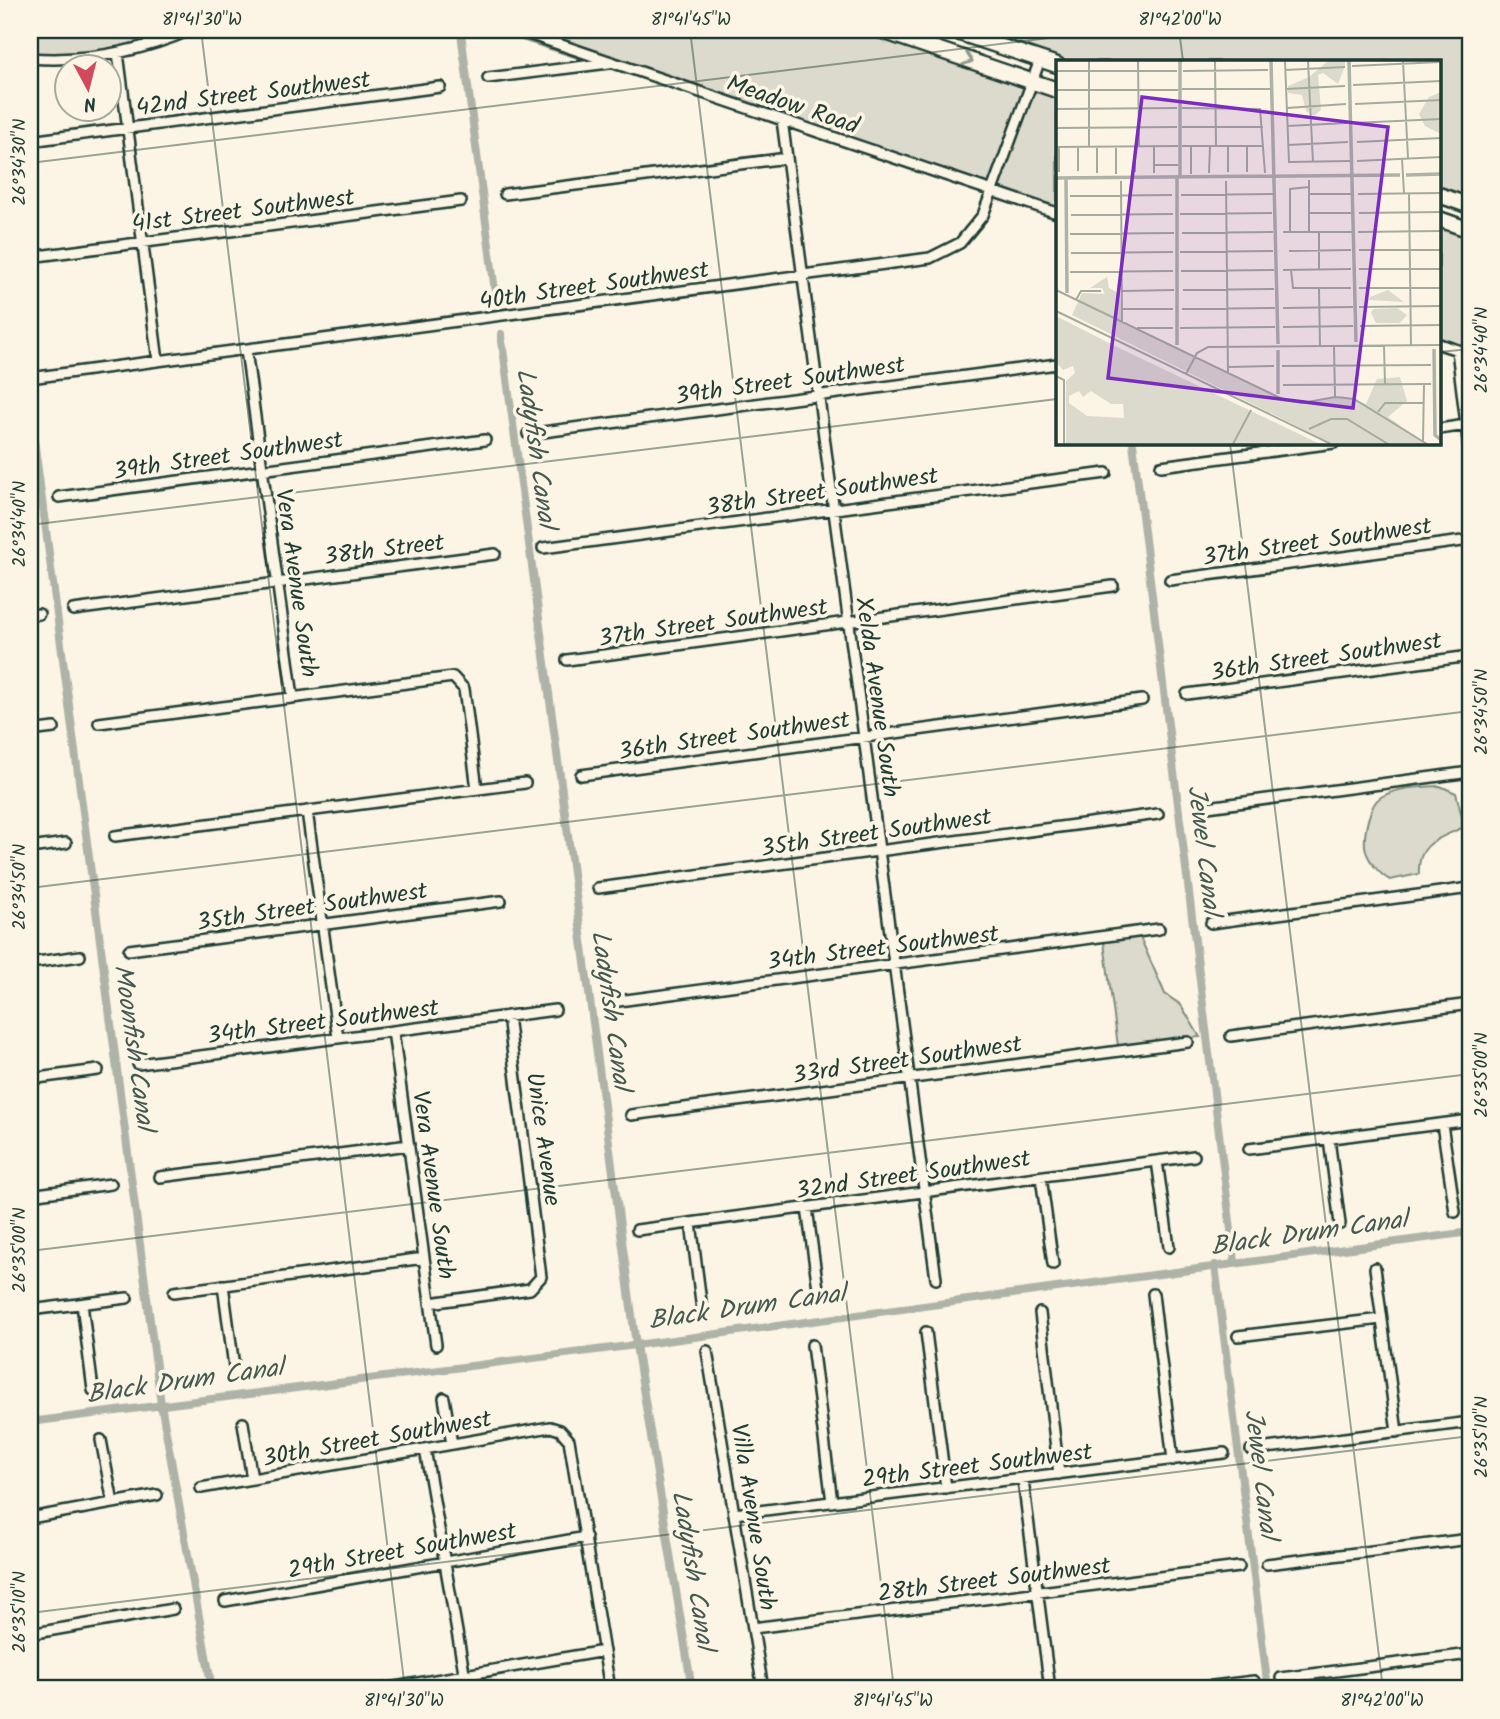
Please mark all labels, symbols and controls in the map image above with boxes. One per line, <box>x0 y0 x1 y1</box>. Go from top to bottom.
text: 81°41'30"W <box>162 6 242 35</box>
text: 81°41'45"W <box>651 6 731 35</box>
text: 81°42'00"W <box>1138 6 1222 35</box>
north arrow <box>52 52 122 122</box>
one-way arrow <box>961 52 974 66</box>
inset map <box>1056 60 1440 444</box>
street label: 42nd Street Southwest <box>134 61 373 128</box>
street label: Meadow Road <box>721 65 865 147</box>
text: N <box>82 87 98 119</box>
text: 26°34'30"N <box>6 119 35 205</box>
street label: 41st Street Southwest <box>130 178 358 245</box>
street label: 40th Street Southwest <box>477 251 712 322</box>
text: 26°34'40"N <box>1468 307 1497 393</box>
street label: 39th Street Southwest <box>673 346 908 417</box>
water label: Ladyfish Canal <box>503 366 568 535</box>
street label: 39th Street Southwest <box>111 421 346 492</box>
street label: 38th Street Southwest <box>704 457 942 528</box>
text: 26°34'40"N <box>6 481 35 567</box>
street label: Vera Avenue South <box>263 486 328 680</box>
street label: 37th Street Southwest <box>1200 507 1435 578</box>
street label: 38th Street <box>322 524 447 577</box>
street label: 37th Street Southwest <box>596 588 831 659</box>
street label: Xelda Avenue South <box>843 594 910 800</box>
street label: 36th Street Southwest <box>1208 622 1445 693</box>
text: 26°34'50"N <box>1468 669 1497 755</box>
street label: 36th Street Southwest <box>616 701 853 772</box>
water label: Jewel Canal <box>1174 783 1232 922</box>
street label: 35th Street Southwest <box>758 798 995 869</box>
text: 26°34'50"N <box>6 844 35 930</box>
street label: 35th Street Southwest <box>194 872 431 943</box>
street label: 34th Street Southwest <box>765 915 1002 982</box>
water label: Ladyfish Canal <box>578 928 643 1097</box>
water label: Moonfish Canal <box>101 962 166 1138</box>
street label: 34th Street Southwest <box>205 989 442 1056</box>
street label: 33rd Street Southwest <box>790 1025 1025 1096</box>
text: 26°35'00"N <box>1468 1032 1497 1118</box>
street label: Unice Avenue <box>514 1070 571 1209</box>
street label: Vera Avenue South <box>400 1088 465 1282</box>
street label: 32nd Street Southwest <box>793 1140 1034 1211</box>
water label: Black Drum Canal <box>1208 1199 1415 1269</box>
text: 26°35'00"N <box>6 1207 35 1293</box>
water label: Black Drum Canal <box>646 1273 853 1343</box>
water label: Black Drum Canal <box>84 1347 291 1417</box>
text: 26°35'10"N <box>1468 1396 1497 1478</box>
street label: 30th Street Southwest <box>260 1400 495 1479</box>
water label: Jewel Canal <box>1231 1407 1289 1546</box>
street label: Villa Avenue South <box>718 1421 787 1613</box>
street label: 29th Street Southwest <box>860 1433 1095 1500</box>
water label: Ladyfish Canal <box>659 1488 726 1658</box>
street label: 29th Street Southwest <box>285 1512 520 1591</box>
street label: 28th Street Southwest <box>875 1547 1114 1614</box>
text: 26°35'10"N <box>6 1571 35 1653</box>
text: 81°41'30"W <box>364 1687 444 1716</box>
text: 81°41'45"W <box>853 1687 933 1716</box>
text: 81°42'00"W <box>1340 1687 1424 1716</box>

